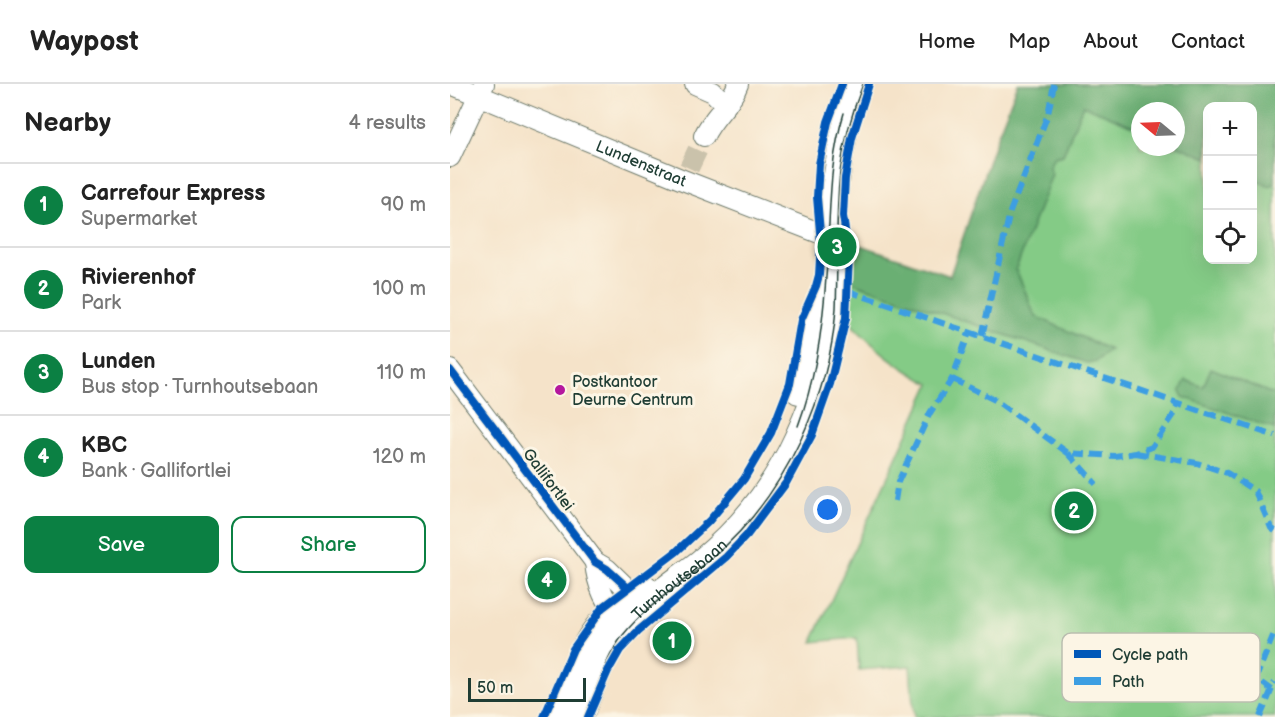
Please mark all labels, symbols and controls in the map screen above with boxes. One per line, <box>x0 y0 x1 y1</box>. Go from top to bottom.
text: Waypost <box>30 25 139 58</box>
text: Home <box>918 29 975 54</box>
text: Map <box>1008 29 1050 54</box>
text: About <box>1083 29 1138 54</box>
text: Contact <box>1171 29 1245 54</box>
north arrow <box>1131 102 1185 156</box>
map controls <box>1203 102 1257 264</box>
button: + <box>1203 102 1257 156</box>
text: Nearby <box>24 108 111 139</box>
text: 4 results <box>348 111 426 135</box>
street label: Lundenstraat <box>593 137 689 191</box>
button: − <box>1203 156 1257 210</box>
text: Carrefour Express <box>81 180 265 207</box>
text: 1 <box>39 193 48 217</box>
text: 90 m <box>381 193 426 217</box>
text: Supermarket <box>81 207 197 231</box>
button: locate <box>1203 210 1257 264</box>
pin: 3 <box>818 224 856 270</box>
text: Rivierenhof <box>81 264 196 291</box>
text: 2 <box>38 277 49 301</box>
text: 100 m <box>373 277 426 301</box>
text: Park <box>81 291 121 315</box>
text: Lunden <box>81 348 156 375</box>
text: 3 <box>38 361 49 385</box>
text: 110 m <box>377 361 426 385</box>
place label: Postkantoor Deurne Centrum <box>572 373 693 410</box>
text: Bus stop · Turnhoutsebaan <box>81 375 318 399</box>
marker: Postkantoor Deurne Centrum <box>553 383 567 397</box>
text: KBC <box>81 432 127 459</box>
text: 4 <box>38 445 49 469</box>
text: 120 m <box>373 445 426 469</box>
street label: Gallifortlei <box>518 445 577 515</box>
text: Bank · Gallifortlei <box>81 459 231 483</box>
pin: 2 <box>1054 488 1094 534</box>
your location <box>813 495 842 524</box>
button: Save <box>24 516 219 573</box>
button: Share <box>231 516 426 573</box>
street label: Turnhoutsebaan <box>628 536 732 624</box>
pin: 4 <box>528 558 566 602</box>
pin: 1 <box>652 618 692 664</box>
legend <box>1062 633 1260 702</box>
text: Cycle path <box>1112 646 1188 665</box>
text: Path <box>1112 673 1144 692</box>
scale bar <box>468 675 586 702</box>
text: 50 m <box>477 679 513 698</box>

